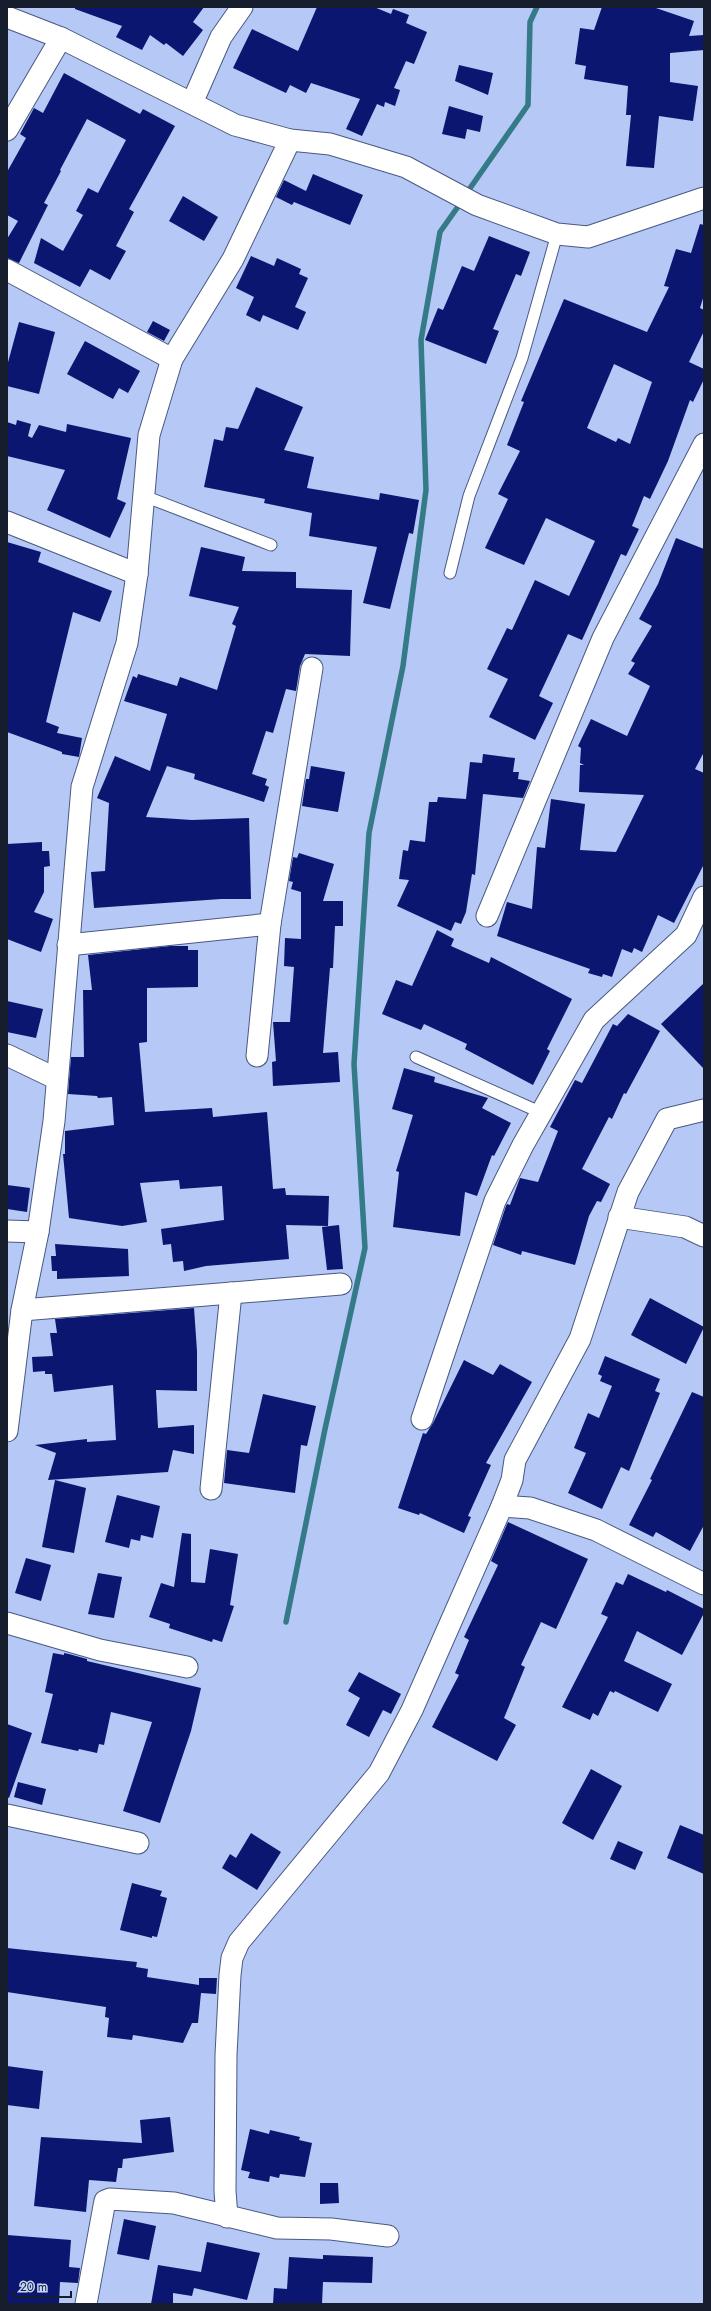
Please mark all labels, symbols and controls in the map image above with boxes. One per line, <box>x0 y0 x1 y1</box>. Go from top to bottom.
scale bar <box>14 2273 71 2299</box>
text: 20 m <box>20 2278 47 2296</box>

